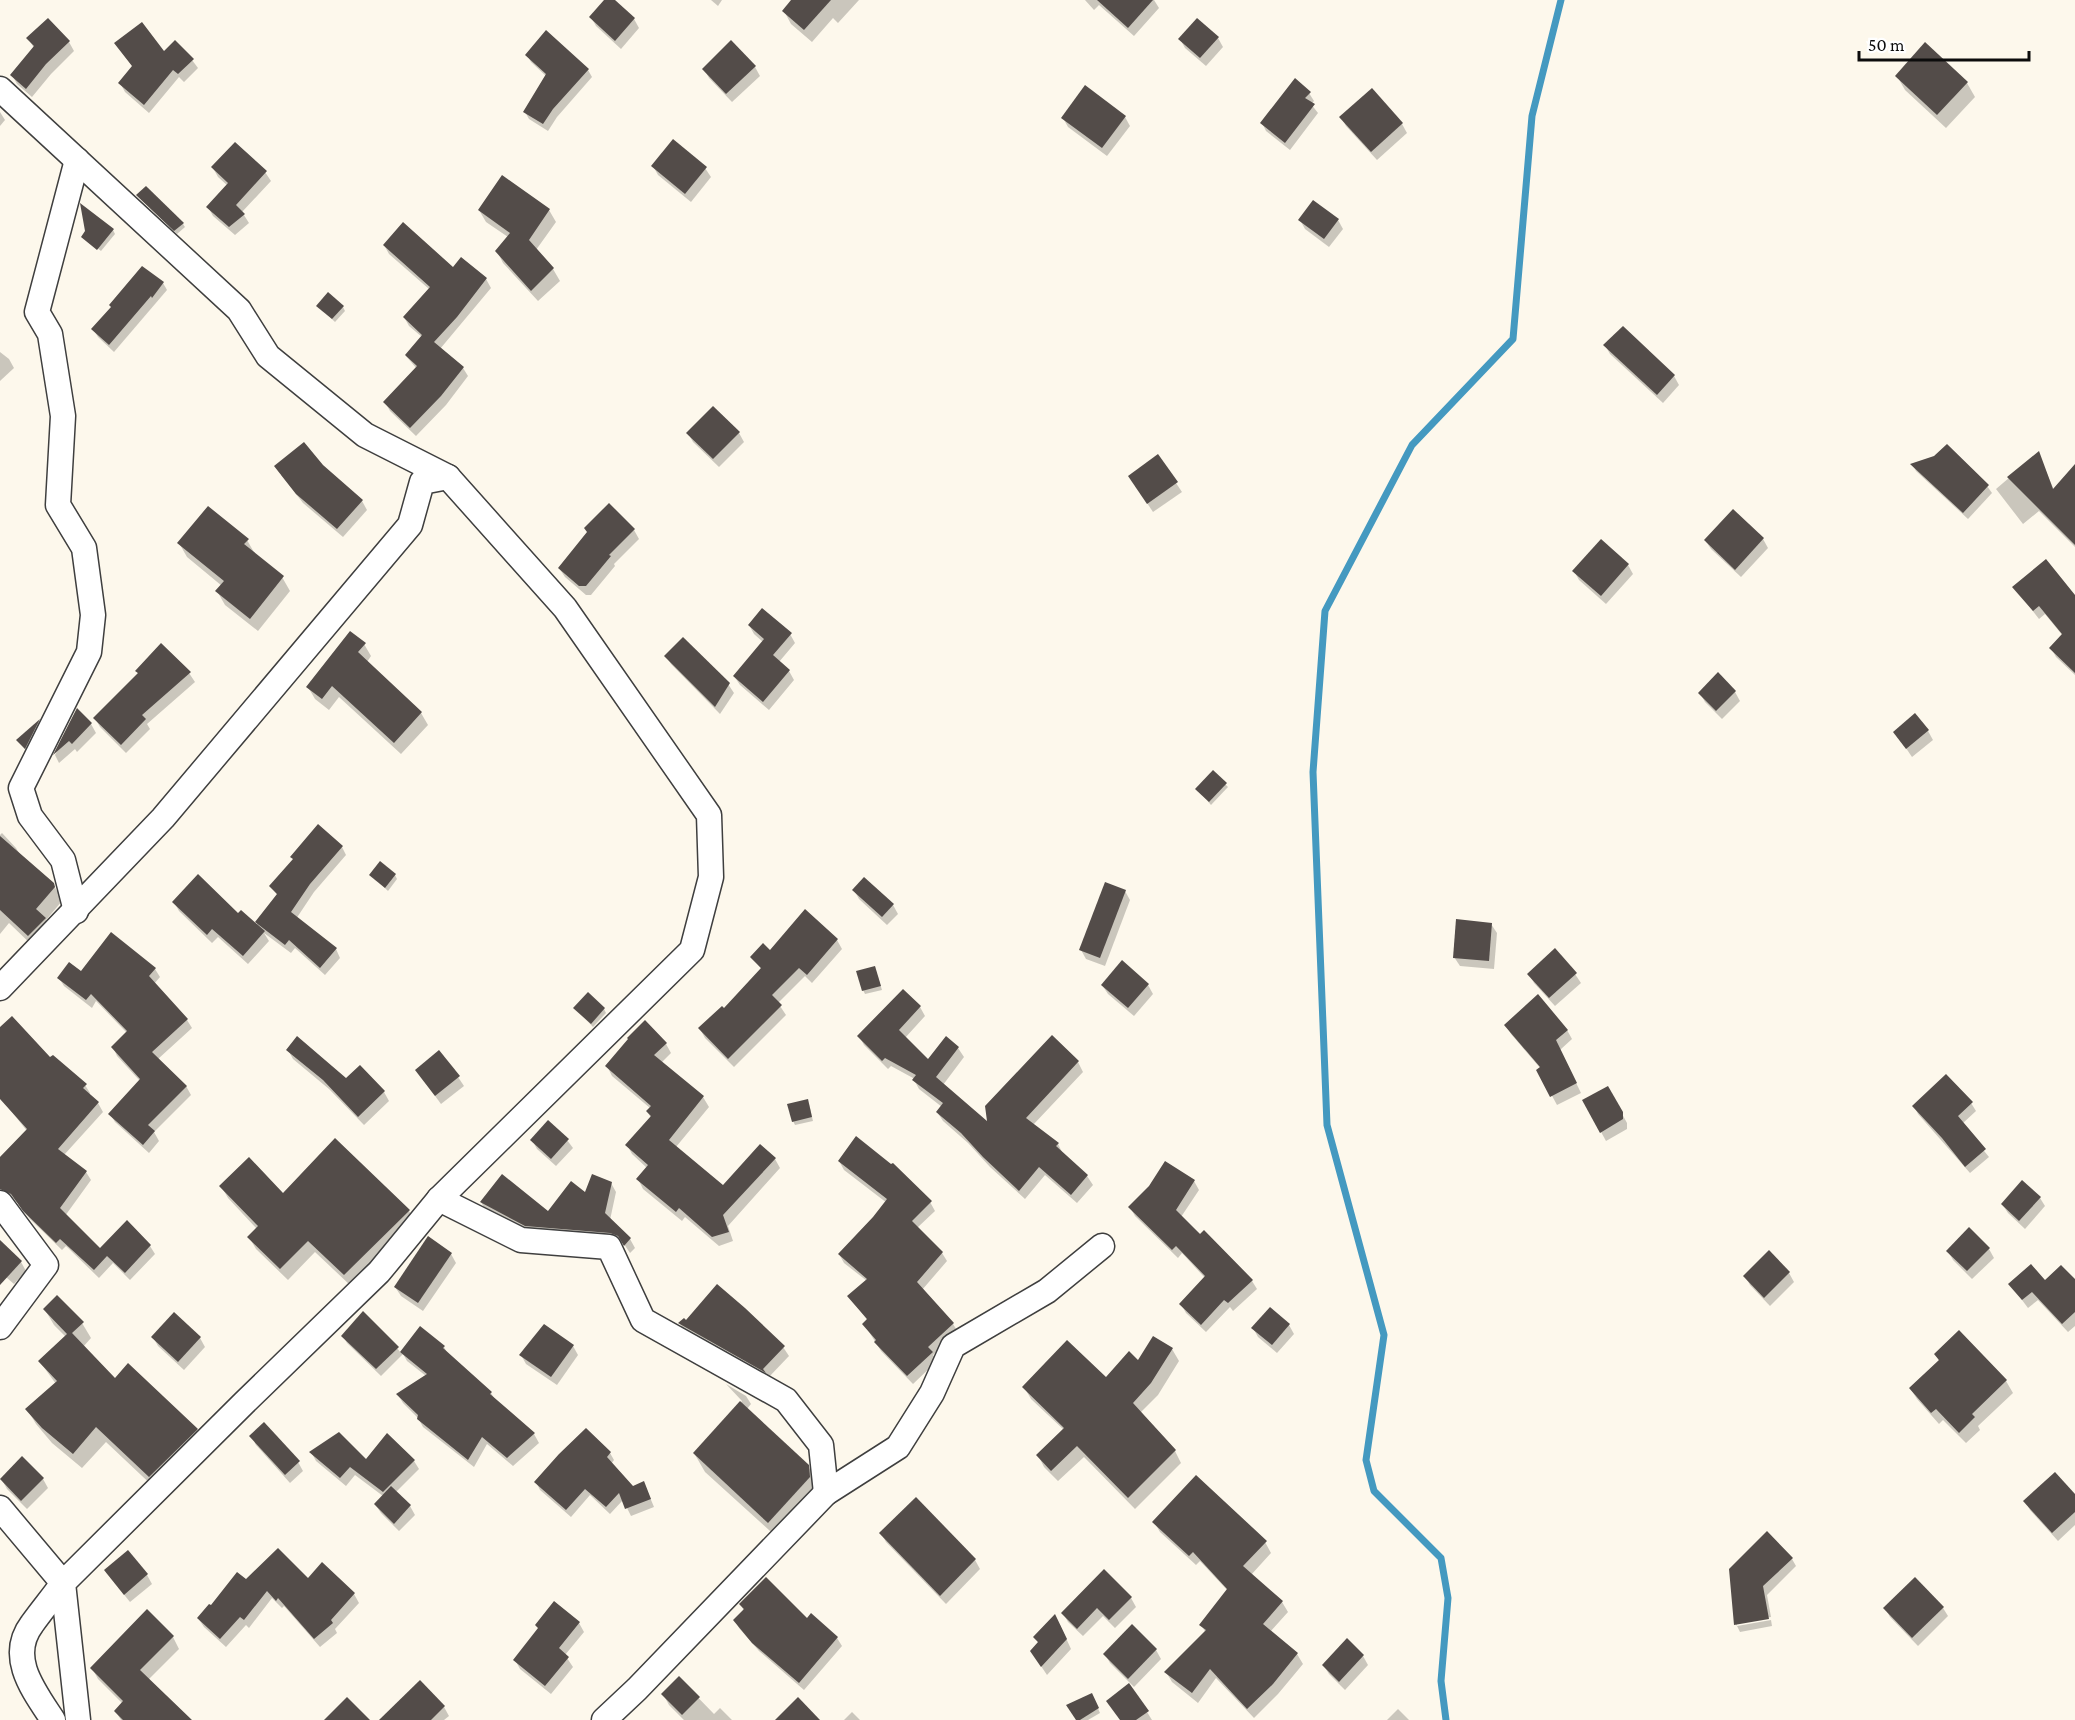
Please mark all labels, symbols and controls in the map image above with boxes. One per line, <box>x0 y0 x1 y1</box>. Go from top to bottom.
scale bar <box>1859 24 2028 62</box>
text: 50 m <box>1868 35 1905 55</box>

